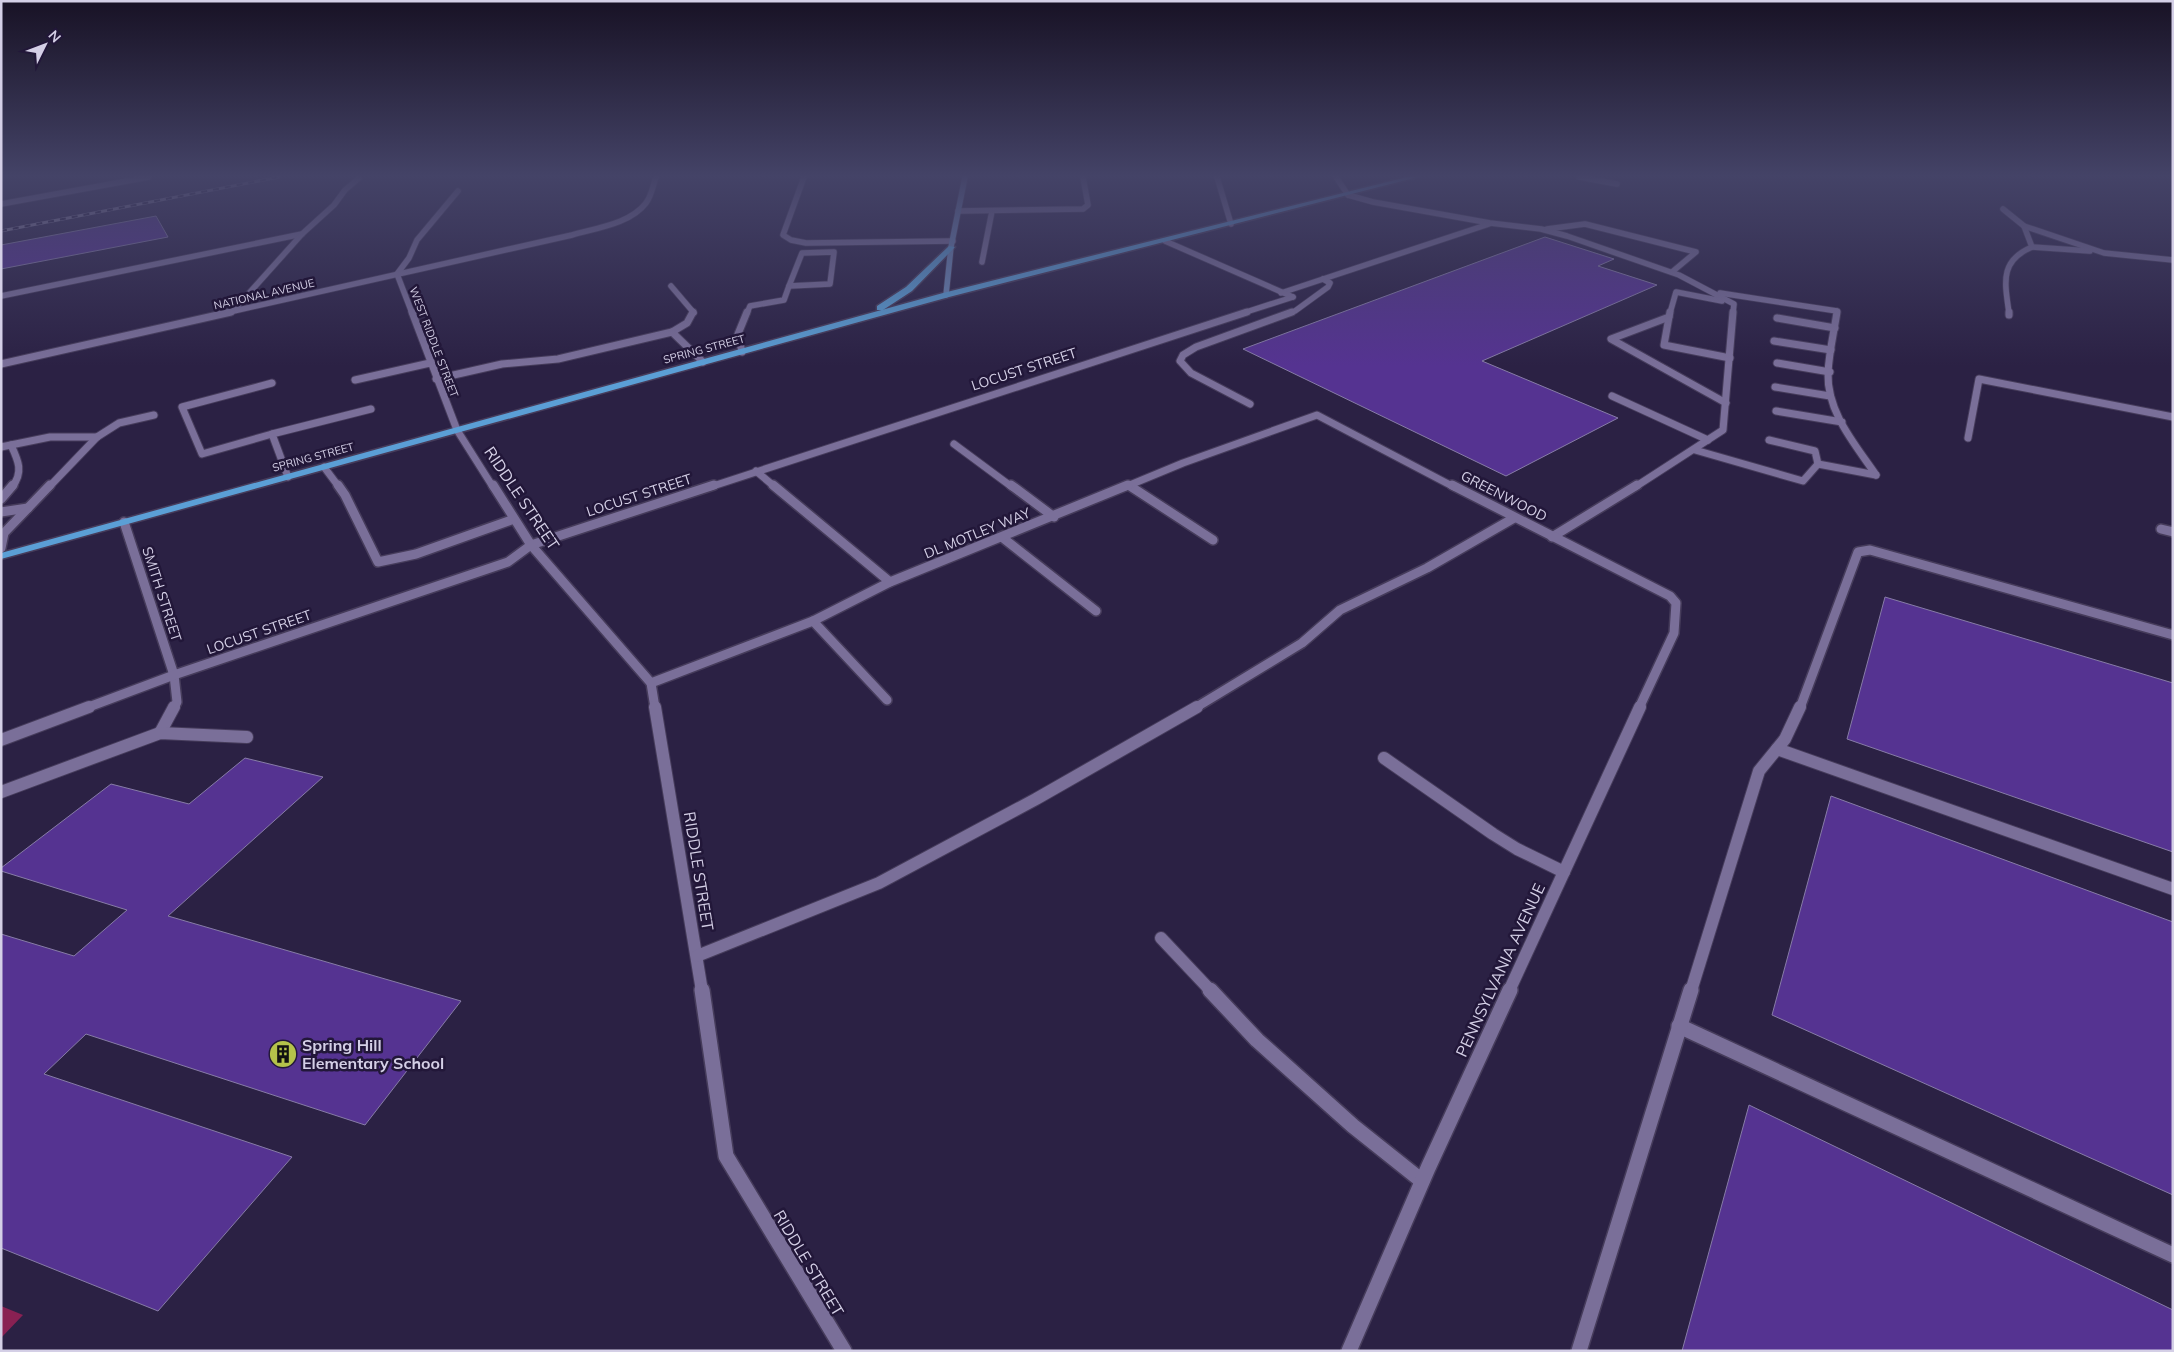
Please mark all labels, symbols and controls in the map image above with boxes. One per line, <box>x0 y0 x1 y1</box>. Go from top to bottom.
north arrow <box>20 20 70 70</box>
text: N <box>44 26 65 46</box>
street label: NATIONAL AVENUE <box>212 276 316 312</box>
street label: WEST RIDDLE STREET <box>406 285 462 400</box>
street label: SPRING STREET <box>662 331 747 367</box>
street label: LOCUST STREET <box>969 343 1079 395</box>
street label: SPRING STREET <box>271 439 356 475</box>
street label: RIDDLE STREET <box>480 443 564 554</box>
street label: GREENWOOD <box>1458 467 1550 525</box>
street label: LOCUST STREET <box>584 469 694 521</box>
street label: DL MOTLEY WAY <box>921 503 1033 563</box>
street label: SMITH STREET <box>138 544 186 644</box>
street label: LOCUST STREET <box>204 605 314 658</box>
street label: RIDDLE STREET <box>680 810 718 932</box>
street label: PENNSYLVANIA AVENUE <box>1451 880 1549 1060</box>
place label: Spring Hill Elementary School <box>302 1035 444 1073</box>
building icon: Spring Hill Elementary School <box>268 1039 298 1069</box>
street label: RIDDLE STREET <box>769 1206 849 1320</box>

